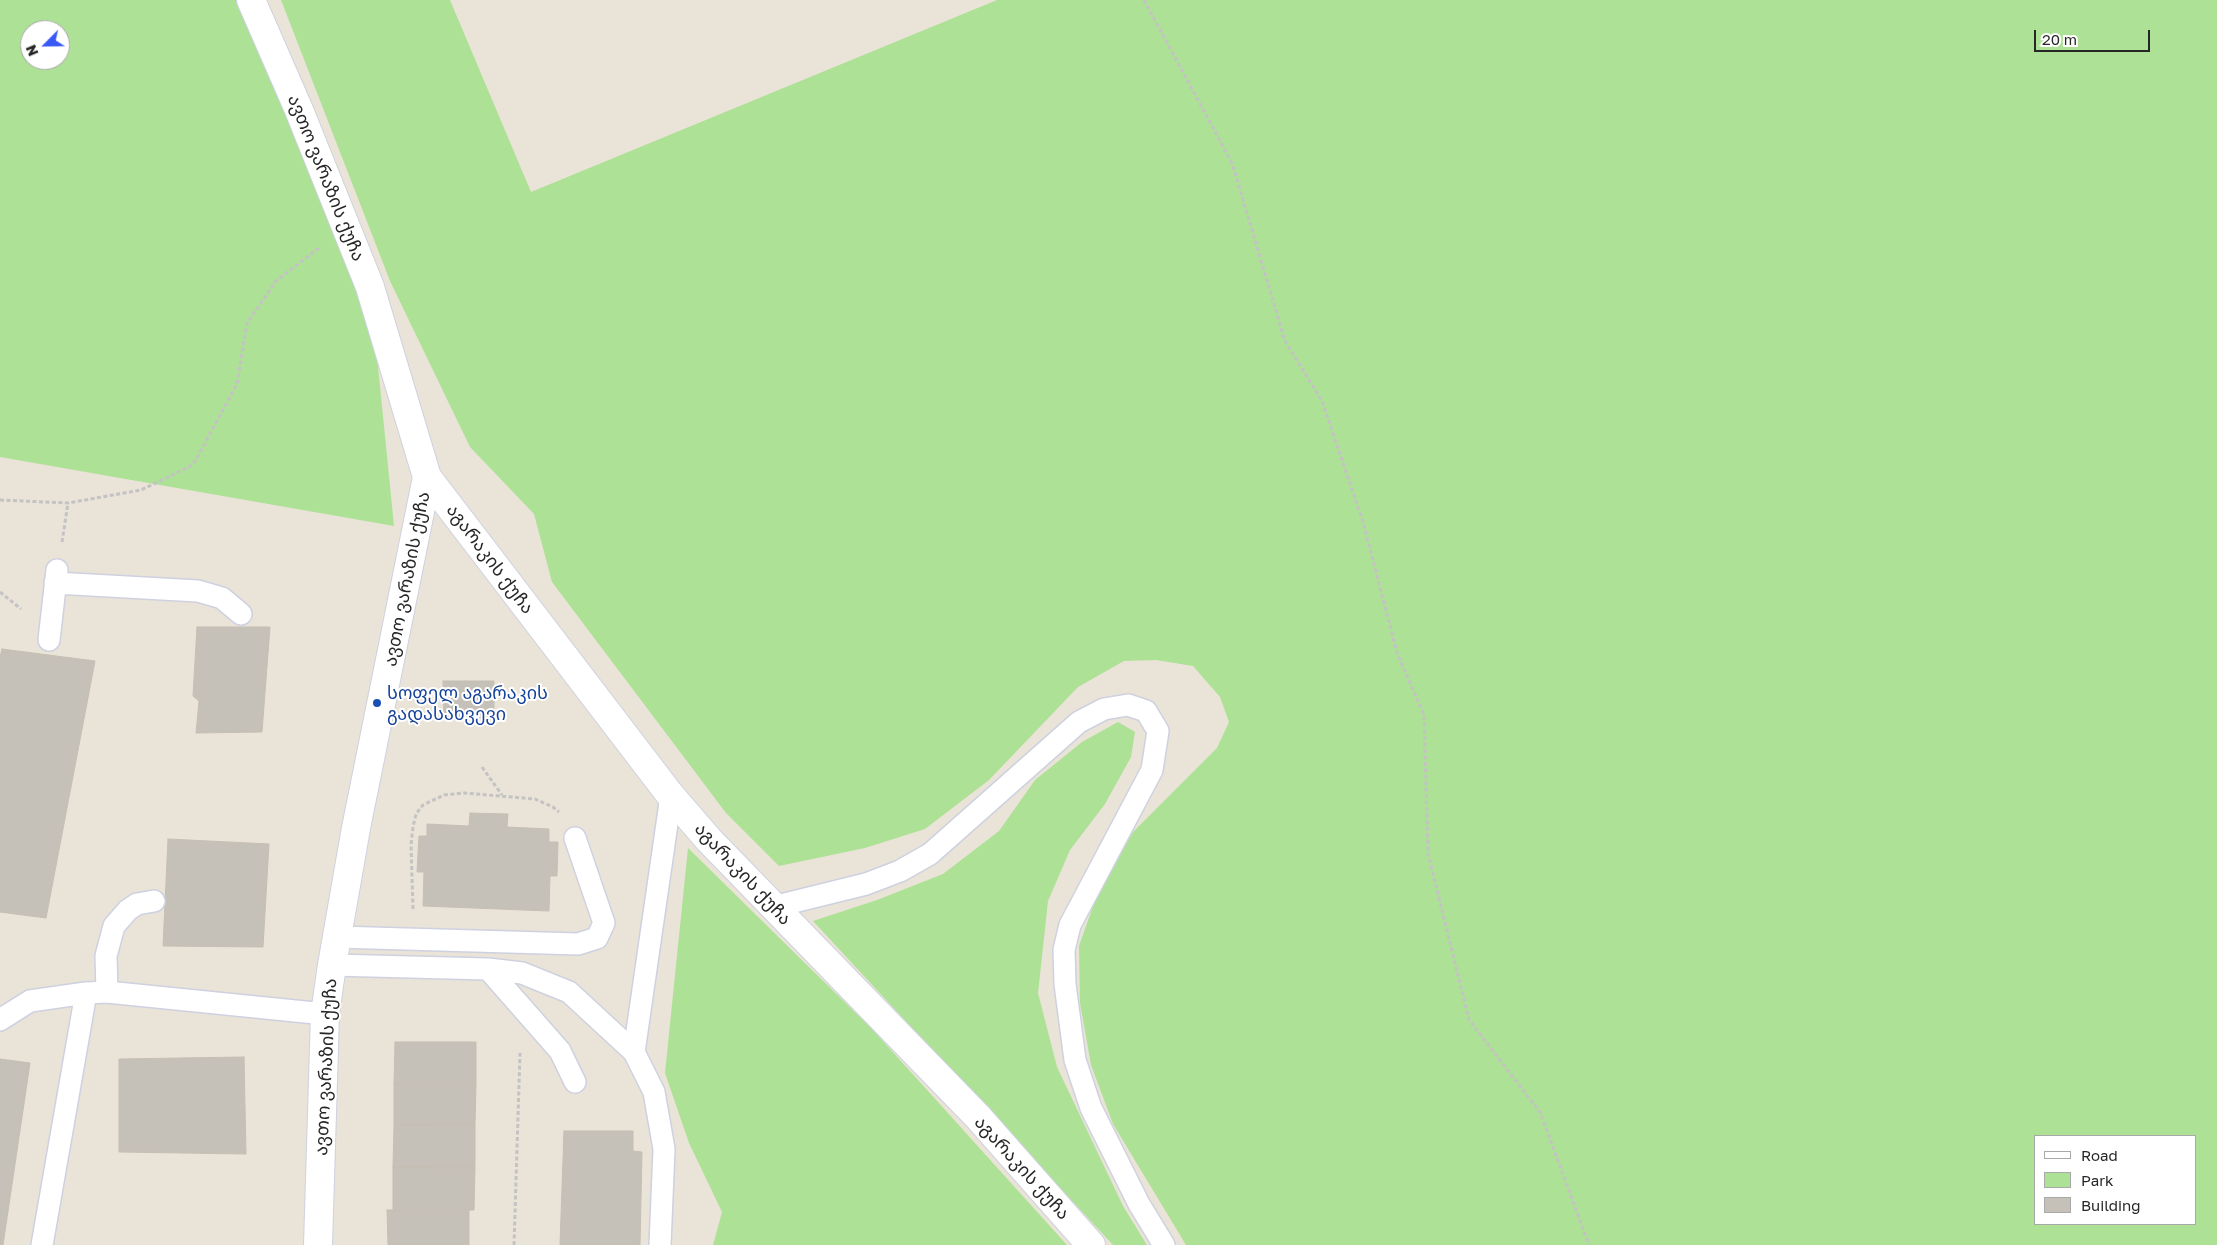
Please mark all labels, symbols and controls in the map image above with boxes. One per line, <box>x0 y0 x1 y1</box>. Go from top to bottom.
north arrow <box>20 20 70 70</box>
scale bar <box>2037 20 2153 52</box>
text: 20 m <box>2042 30 2077 48</box>
text: N <box>22 42 42 59</box>
street label: ავთო ვარაზის ქუჩა <box>283 92 369 264</box>
street label: ავთო ვარაზის ქუჩა <box>379 490 435 668</box>
street label: აგარაკის ქუჩა <box>442 500 538 618</box>
place label: სოფელ აგარაკის გადასახვევი <box>387 682 548 724</box>
marker: სოფელ აგარაკის გადასახვევი <box>371 697 383 709</box>
street label: აგარაკის ქუჩა <box>690 818 796 930</box>
street label: ავთო ვარაზის ქუჩა <box>311 978 341 1156</box>
street label: აგარაკის ქუჩა <box>970 1112 1074 1224</box>
legend <box>2034 1135 2197 1225</box>
text: Road <box>2081 1146 2118 1164</box>
text: Park <box>2081 1171 2113 1189</box>
text: Building <box>2081 1196 2141 1214</box>

